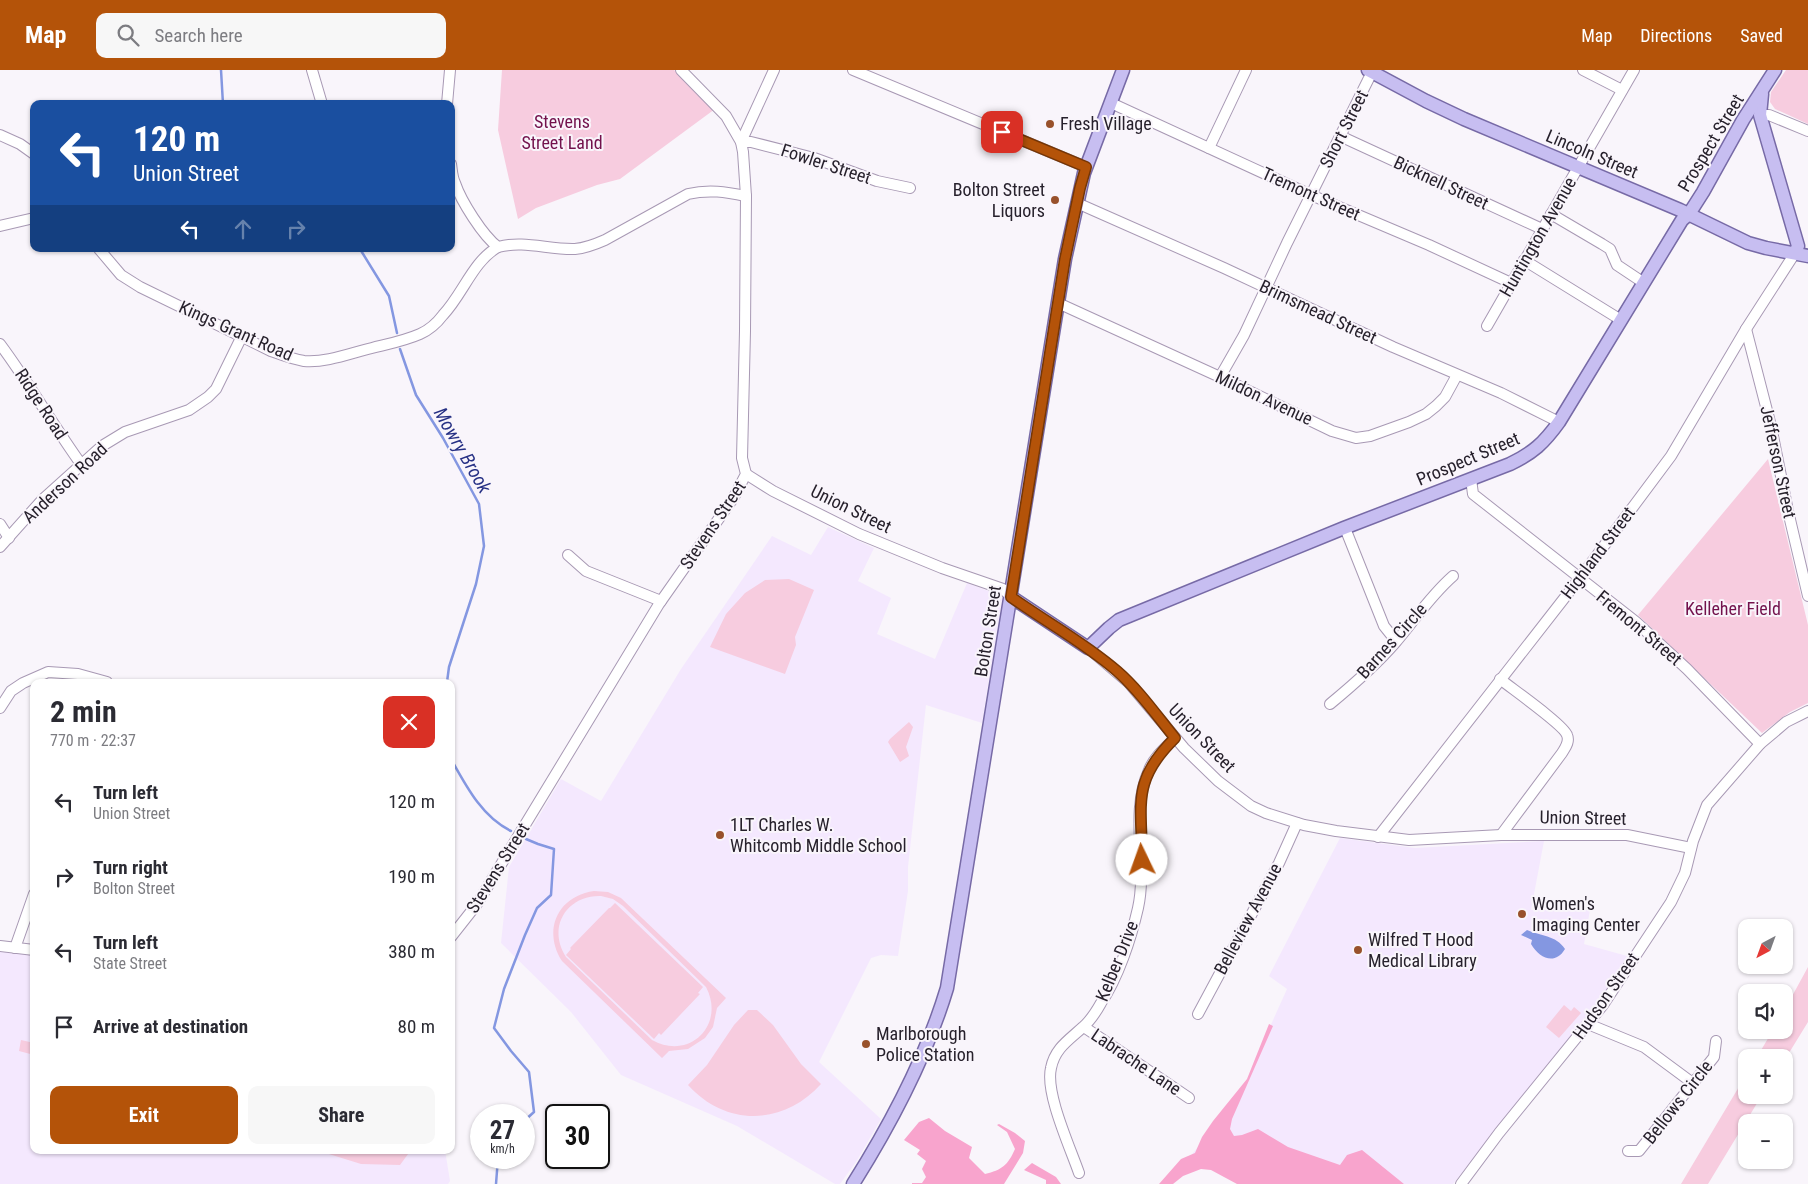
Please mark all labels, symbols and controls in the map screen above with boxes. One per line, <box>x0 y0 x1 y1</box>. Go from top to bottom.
search box <box>96 13 446 58</box>
text: Map <box>25 21 66 49</box>
icon: search <box>114 21 142 49</box>
text: Search here <box>154 24 243 47</box>
text: Map <box>1581 25 1612 46</box>
text: Directions <box>1640 25 1712 46</box>
text: Saved <box>1740 25 1783 46</box>
street label: Short Street <box>1315 86 1372 171</box>
street label: Prospect Street <box>1673 90 1748 195</box>
park label: Stevens Street Land <box>521 111 603 153</box>
pin <box>981 111 1023 153</box>
place label: Fresh Village <box>1060 113 1152 134</box>
icon: arrive <box>988 118 1016 146</box>
marker: Fresh Village <box>1044 118 1056 130</box>
text: 120 m <box>133 119 220 160</box>
icon: left <box>50 120 115 185</box>
street label: Lincoln Street <box>1543 125 1641 182</box>
street label: Fowler Street <box>778 139 874 188</box>
street label: Bicknell Street <box>1390 151 1492 214</box>
text: Union Street <box>133 161 239 186</box>
street label: Tremont Street <box>1259 163 1364 225</box>
street label: Huntington Avenue <box>1495 173 1580 300</box>
place label: Bolton Street Liquors <box>953 179 1045 221</box>
marker: Bolton Street Liquors <box>1049 194 1061 206</box>
icon: left <box>176 215 204 243</box>
icon: ahead <box>229 215 257 243</box>
icon: right <box>282 215 310 243</box>
street label: Brimsmead Street <box>1256 275 1380 348</box>
street label: Kings Grant Road <box>176 296 296 365</box>
street label: Ridge Road <box>11 364 72 443</box>
street label: Mildon Avenue <box>1212 366 1316 429</box>
water label: Mowry Brook <box>429 403 497 498</box>
street label: Jefferson Street <box>1756 404 1801 520</box>
street label: Prospect Street <box>1413 427 1522 490</box>
street label: Anderson Road <box>18 438 111 527</box>
street label: Stevens Street <box>675 476 750 573</box>
street label: Union Street <box>808 480 895 537</box>
street label: Highland Street <box>1556 503 1639 603</box>
street label: Bolton Street <box>970 584 1005 678</box>
street label: Fremont Street <box>1592 586 1686 669</box>
park label: Kelleher Field <box>1685 598 1781 619</box>
street label: Barnes Circle <box>1352 599 1431 683</box>
text: 2 min <box>50 694 117 729</box>
button: close <box>383 696 435 748</box>
street label: Union Street <box>1165 699 1240 776</box>
text: 770 m · 22:37 <box>50 731 136 750</box>
text: Turn left <box>93 781 158 804</box>
icon: left <box>50 788 78 816</box>
text: 120 m <box>388 790 435 813</box>
text: Union Street <box>93 804 170 823</box>
street label: Union Street <box>1539 806 1627 829</box>
place label: 1LT Charles W. Whitcomb Middle School <box>730 814 907 856</box>
street label: Stevens Street <box>462 819 534 917</box>
marker: 1LT Charles W. Whitcomb Middle School <box>714 829 726 841</box>
position arrow <box>1115 833 1167 885</box>
text: Turn right <box>93 856 168 879</box>
street label: Belleview Avenue <box>1209 860 1286 978</box>
icon: right <box>50 863 78 891</box>
text: 190 m <box>388 865 435 888</box>
text: Bolton Street <box>93 879 175 898</box>
place label: Women's Imaging Center <box>1532 893 1641 935</box>
marker: Women's Imaging Center <box>1516 908 1528 920</box>
street label: Kelber Drive <box>1091 917 1142 1004</box>
north arrow <box>1738 919 1792 974</box>
map controls <box>1738 919 1793 1169</box>
place label: Wilfred T Hood Medical Library <box>1368 929 1477 971</box>
text: Turn left <box>93 931 158 954</box>
icon: left <box>50 938 78 966</box>
text: 380 m <box>388 940 435 963</box>
marker: Wilfred T Hood Medical Library <box>1352 944 1364 956</box>
street label: Hudson Street <box>1568 948 1643 1043</box>
text: State Street <box>93 954 167 973</box>
button: sound <box>1738 984 1793 1039</box>
icon: arrive <box>50 1013 78 1041</box>
text: Arrive at destination <box>93 1015 248 1038</box>
text: 80 m <box>398 1015 435 1038</box>
place label: Marlborough Police Station <box>876 1023 975 1065</box>
street label: Labrache Lane <box>1087 1024 1185 1099</box>
marker: Marlborough Police Station <box>860 1038 872 1050</box>
button: + <box>1738 1049 1793 1104</box>
street label: Bellows Circle <box>1639 1056 1717 1148</box>
button: Exit <box>50 1086 238 1144</box>
button: Share <box>248 1086 435 1144</box>
speed limit sign: 30 <box>545 1104 610 1169</box>
button: − <box>1738 1114 1793 1169</box>
text: 27 <box>490 1116 515 1145</box>
text: km/h <box>490 1142 515 1156</box>

